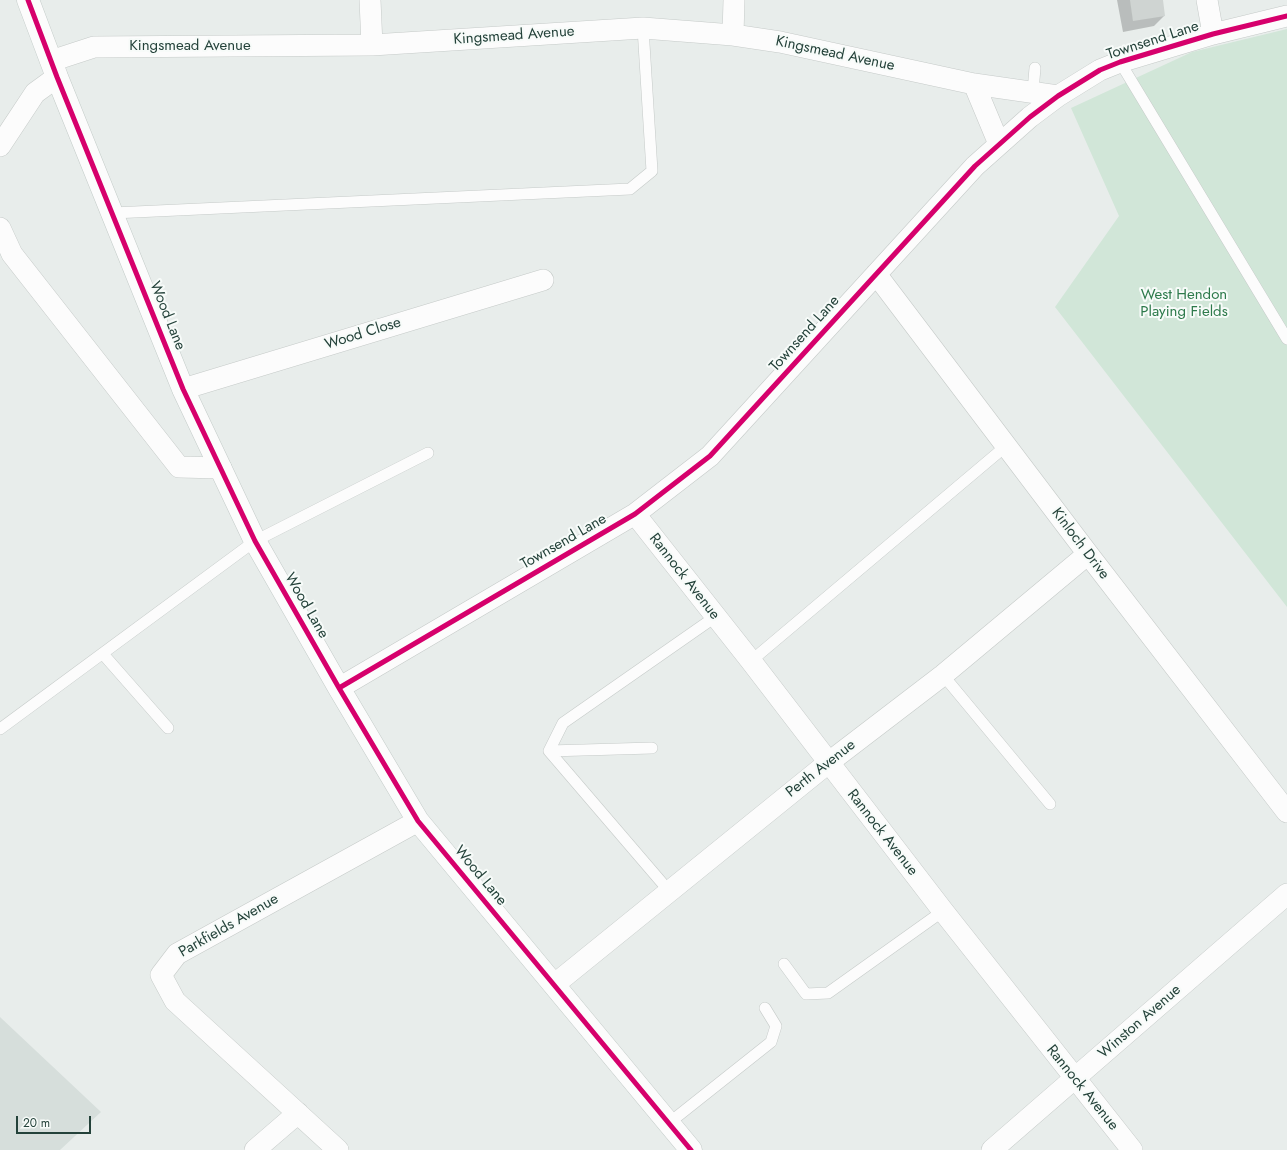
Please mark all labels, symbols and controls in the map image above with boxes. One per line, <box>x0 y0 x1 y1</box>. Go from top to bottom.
street label: Townsend Lane <box>1105 18 1201 64</box>
street label: Kingsmead Avenue <box>453 23 575 49</box>
street label: Kingsmead Avenue <box>774 33 896 75</box>
street label: Kingsmead Avenue <box>129 37 251 55</box>
street label: Wood Lane <box>145 279 189 353</box>
park label: West Hendon Playing Fields <box>1140 286 1228 321</box>
street label: Townsend Lane <box>766 292 844 376</box>
street label: Wood Close <box>323 314 403 354</box>
street label: Kinloch Drive <box>1047 505 1113 583</box>
street label: Townsend Lane <box>518 510 610 574</box>
street label: Rannock Avenue <box>645 530 723 624</box>
street label: Wood Lane <box>280 570 332 642</box>
street label: Perth Avenue <box>783 736 859 802</box>
street label: Rannock Avenue <box>843 786 921 880</box>
street label: Wood Lane <box>450 842 510 910</box>
street label: Parkfields Avenue <box>176 890 282 962</box>
street label: Winston Avenue <box>1095 981 1185 1063</box>
street label: Rannock Avenue <box>1042 1042 1122 1134</box>
scale bar <box>18 1108 93 1134</box>
text: 20 m <box>23 1114 50 1132</box>

